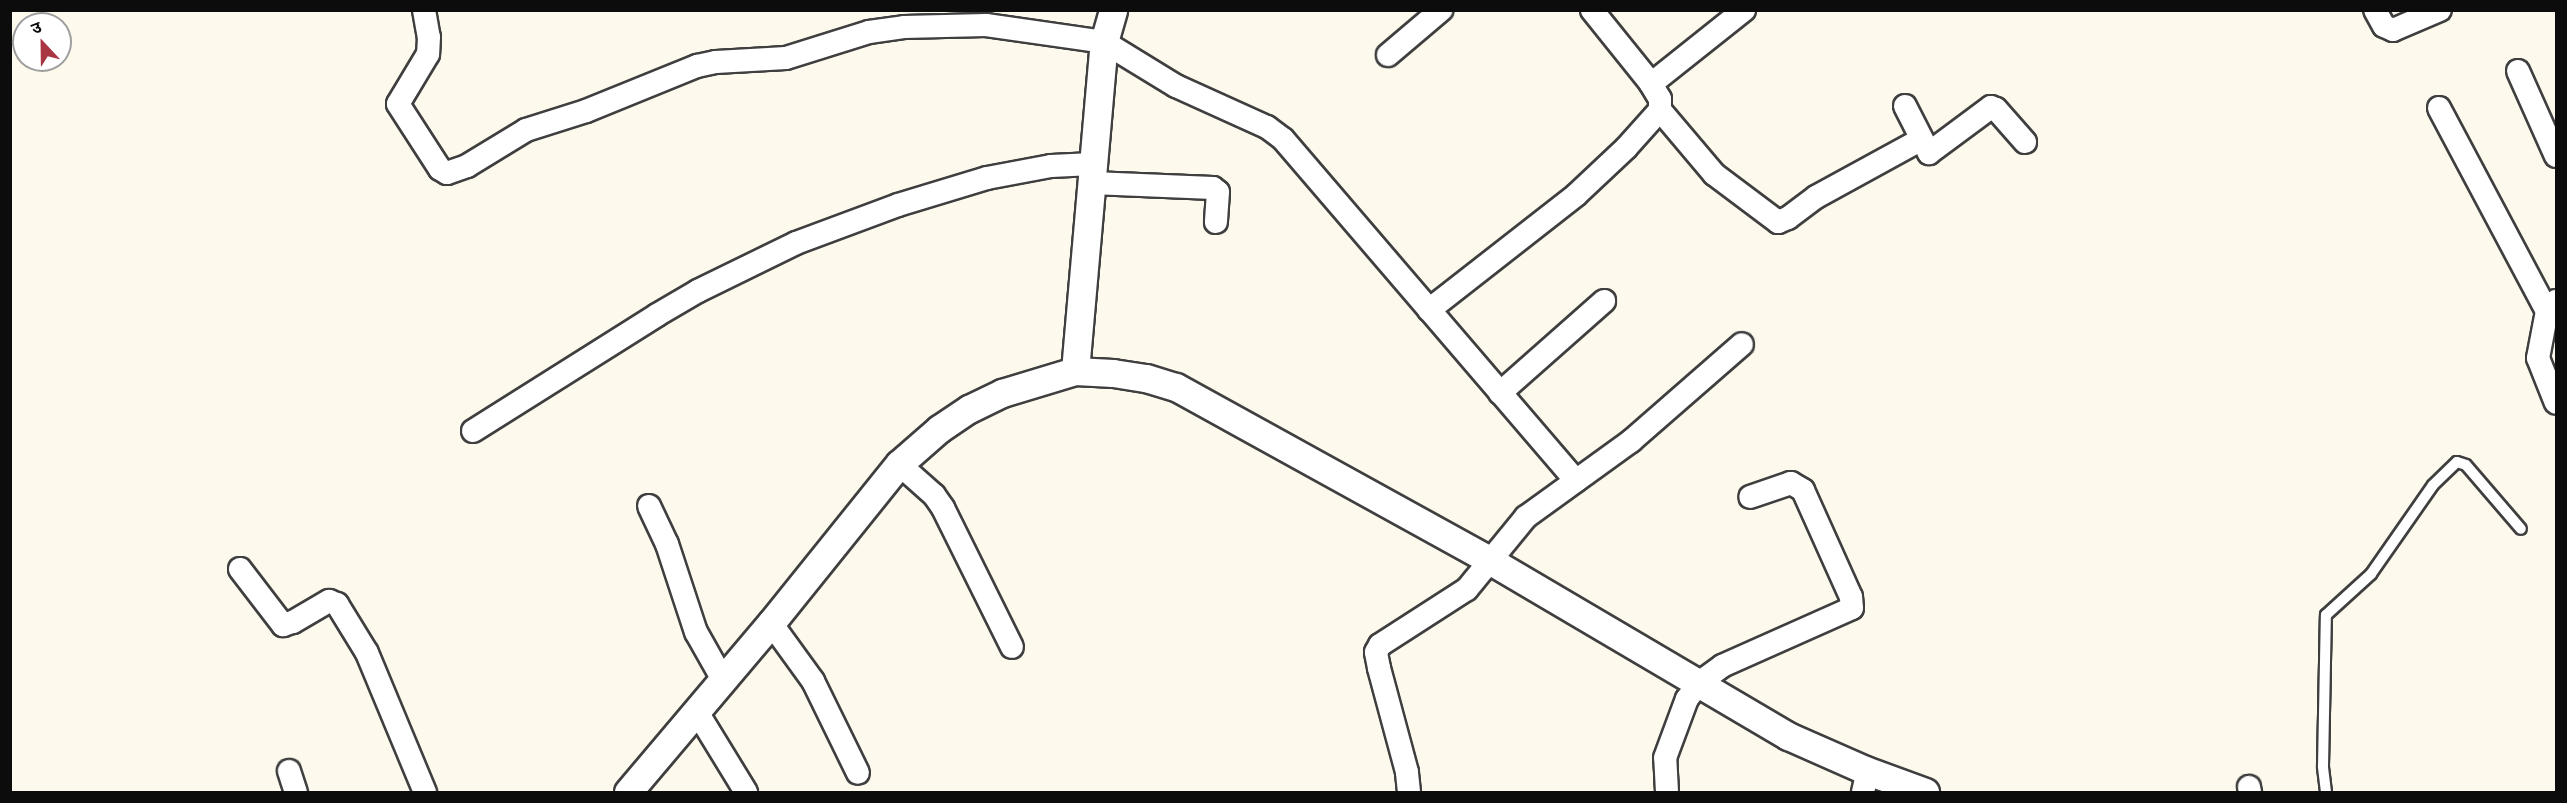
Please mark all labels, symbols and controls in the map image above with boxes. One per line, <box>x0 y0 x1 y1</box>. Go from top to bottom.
north arrow <box>12 12 72 72</box>
text: उ <box>28 15 44 39</box>

